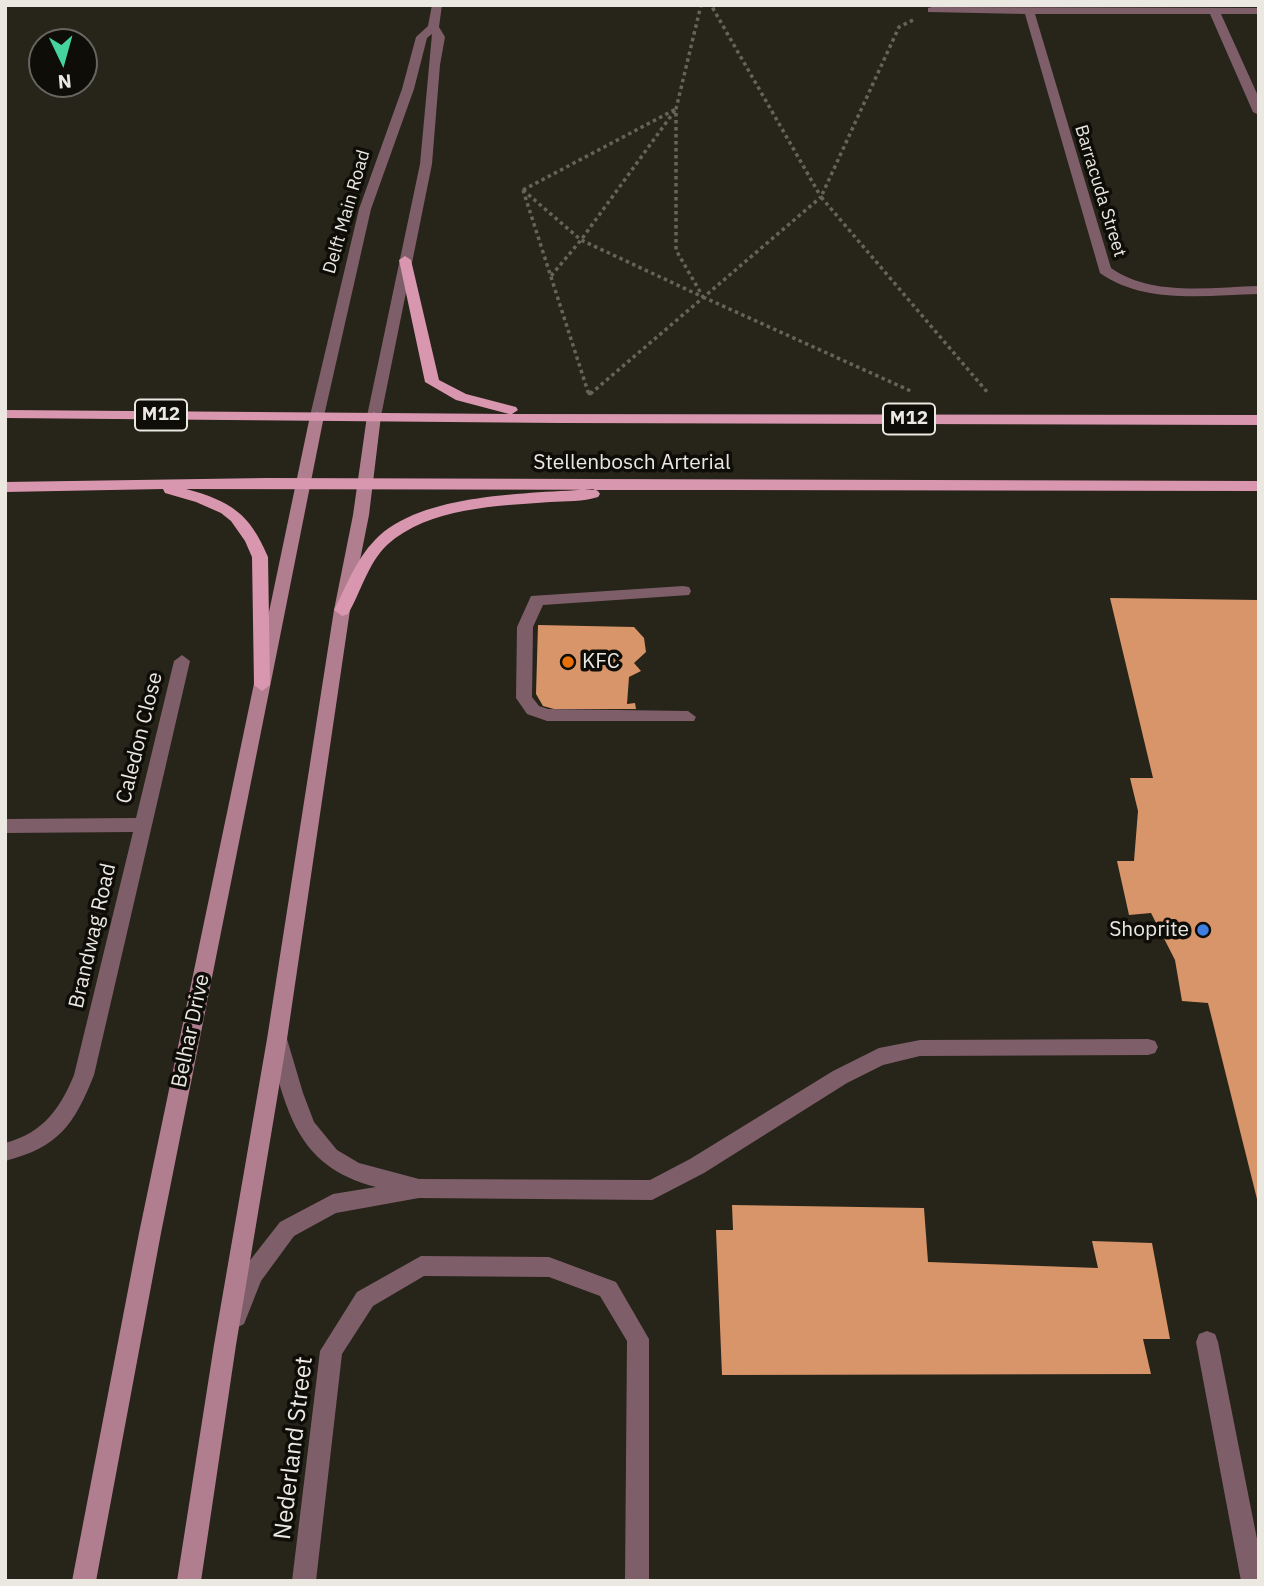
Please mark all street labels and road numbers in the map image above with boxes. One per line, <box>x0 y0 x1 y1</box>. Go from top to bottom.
street label: Barracuda Street <box>1070 122 1130 260</box>
street label: Delft Main Road <box>319 148 375 276</box>
road number: M12 <box>135 400 187 430</box>
road number: M12 <box>883 404 935 434</box>
street label: Stellenbosch Arterial <box>533 450 731 476</box>
street label: Caledon Close <box>111 670 169 806</box>
street label: Brandwag Road <box>64 861 122 1011</box>
street label: Belhar Drive <box>167 972 215 1090</box>
street label: Nederland Street <box>268 1355 320 1541</box>

